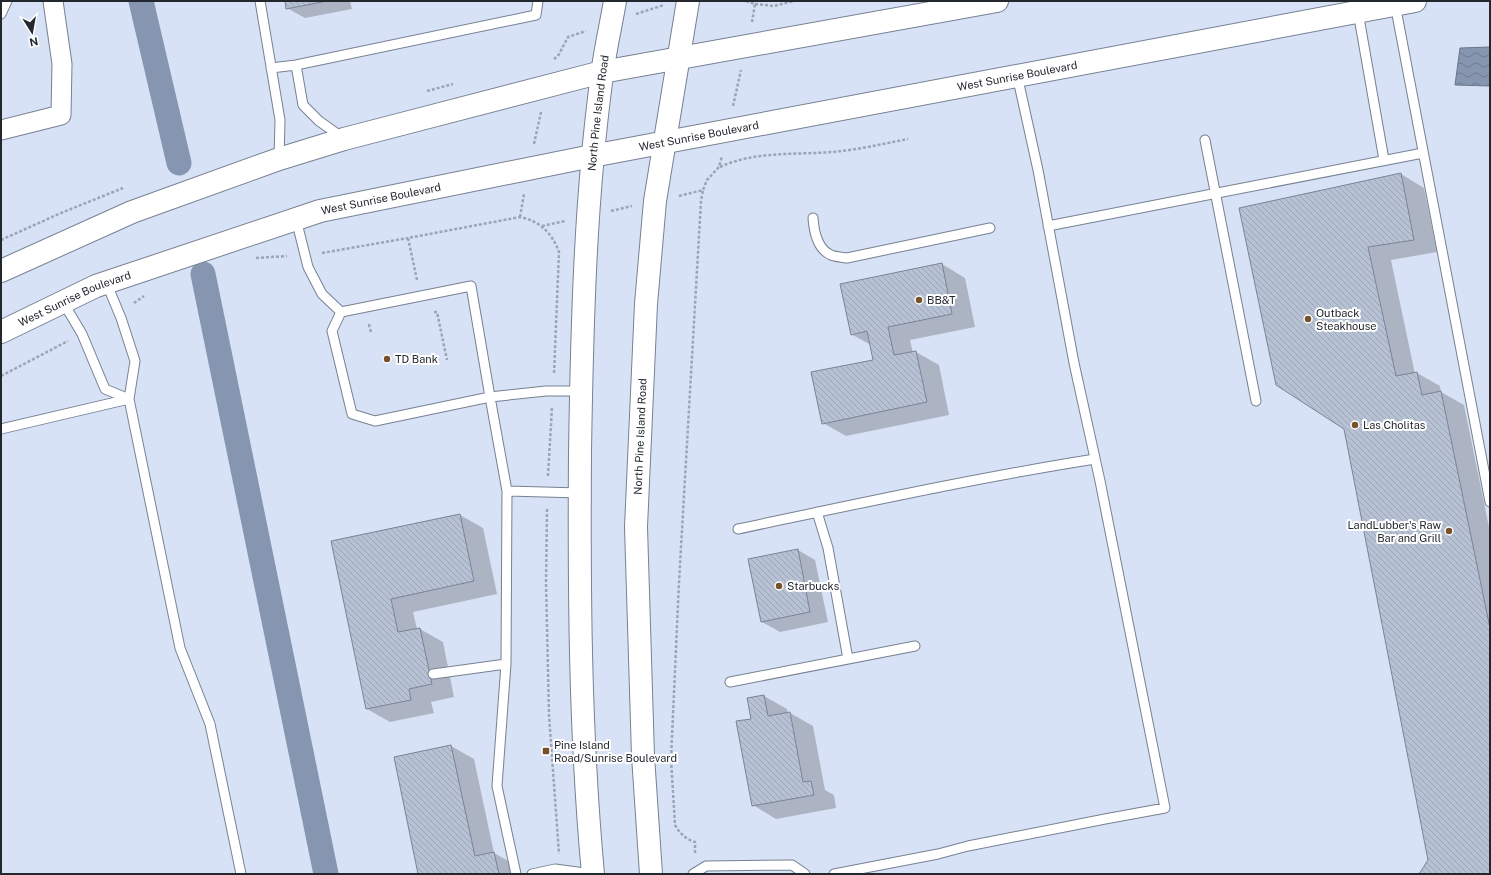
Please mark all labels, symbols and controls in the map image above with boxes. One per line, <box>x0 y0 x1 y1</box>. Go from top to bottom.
north arrow <box>12 12 52 52</box>
text: N <box>29 35 39 49</box>
street label: North Pine Island Road <box>586 54 611 172</box>
street label: West Sunrise Boulevard <box>956 59 1078 93</box>
street label: West Sunrise Boulevard <box>638 119 760 153</box>
street label: West Sunrise Boulevard <box>320 181 442 217</box>
street label: West Sunrise Boulevard <box>16 269 132 329</box>
place label: BB&T <box>927 294 956 306</box>
marker: BB&T <box>914 295 924 305</box>
place label: Outback Steakhouse <box>1316 307 1376 332</box>
marker: Outback Steakhouse <box>1303 314 1313 324</box>
place label: TD Bank <box>395 353 438 365</box>
marker: TD Bank <box>382 354 392 364</box>
street label: North Pine Island Road <box>631 378 649 495</box>
place label: Las Cholitas <box>1363 419 1426 431</box>
marker: Las Cholitas <box>1350 420 1360 430</box>
place label: LandLubber's Raw Bar and Grill <box>1347 519 1441 544</box>
marker: LandLubber's Raw Bar and Grill <box>1444 526 1454 536</box>
place label: Starbucks <box>787 580 840 592</box>
marker: Starbucks <box>774 581 784 591</box>
place label: Pine Island Road/Sunrise Boulevard <box>554 739 677 764</box>
marker: Pine Island Road/Sunrise Boulevard <box>541 746 551 756</box>

